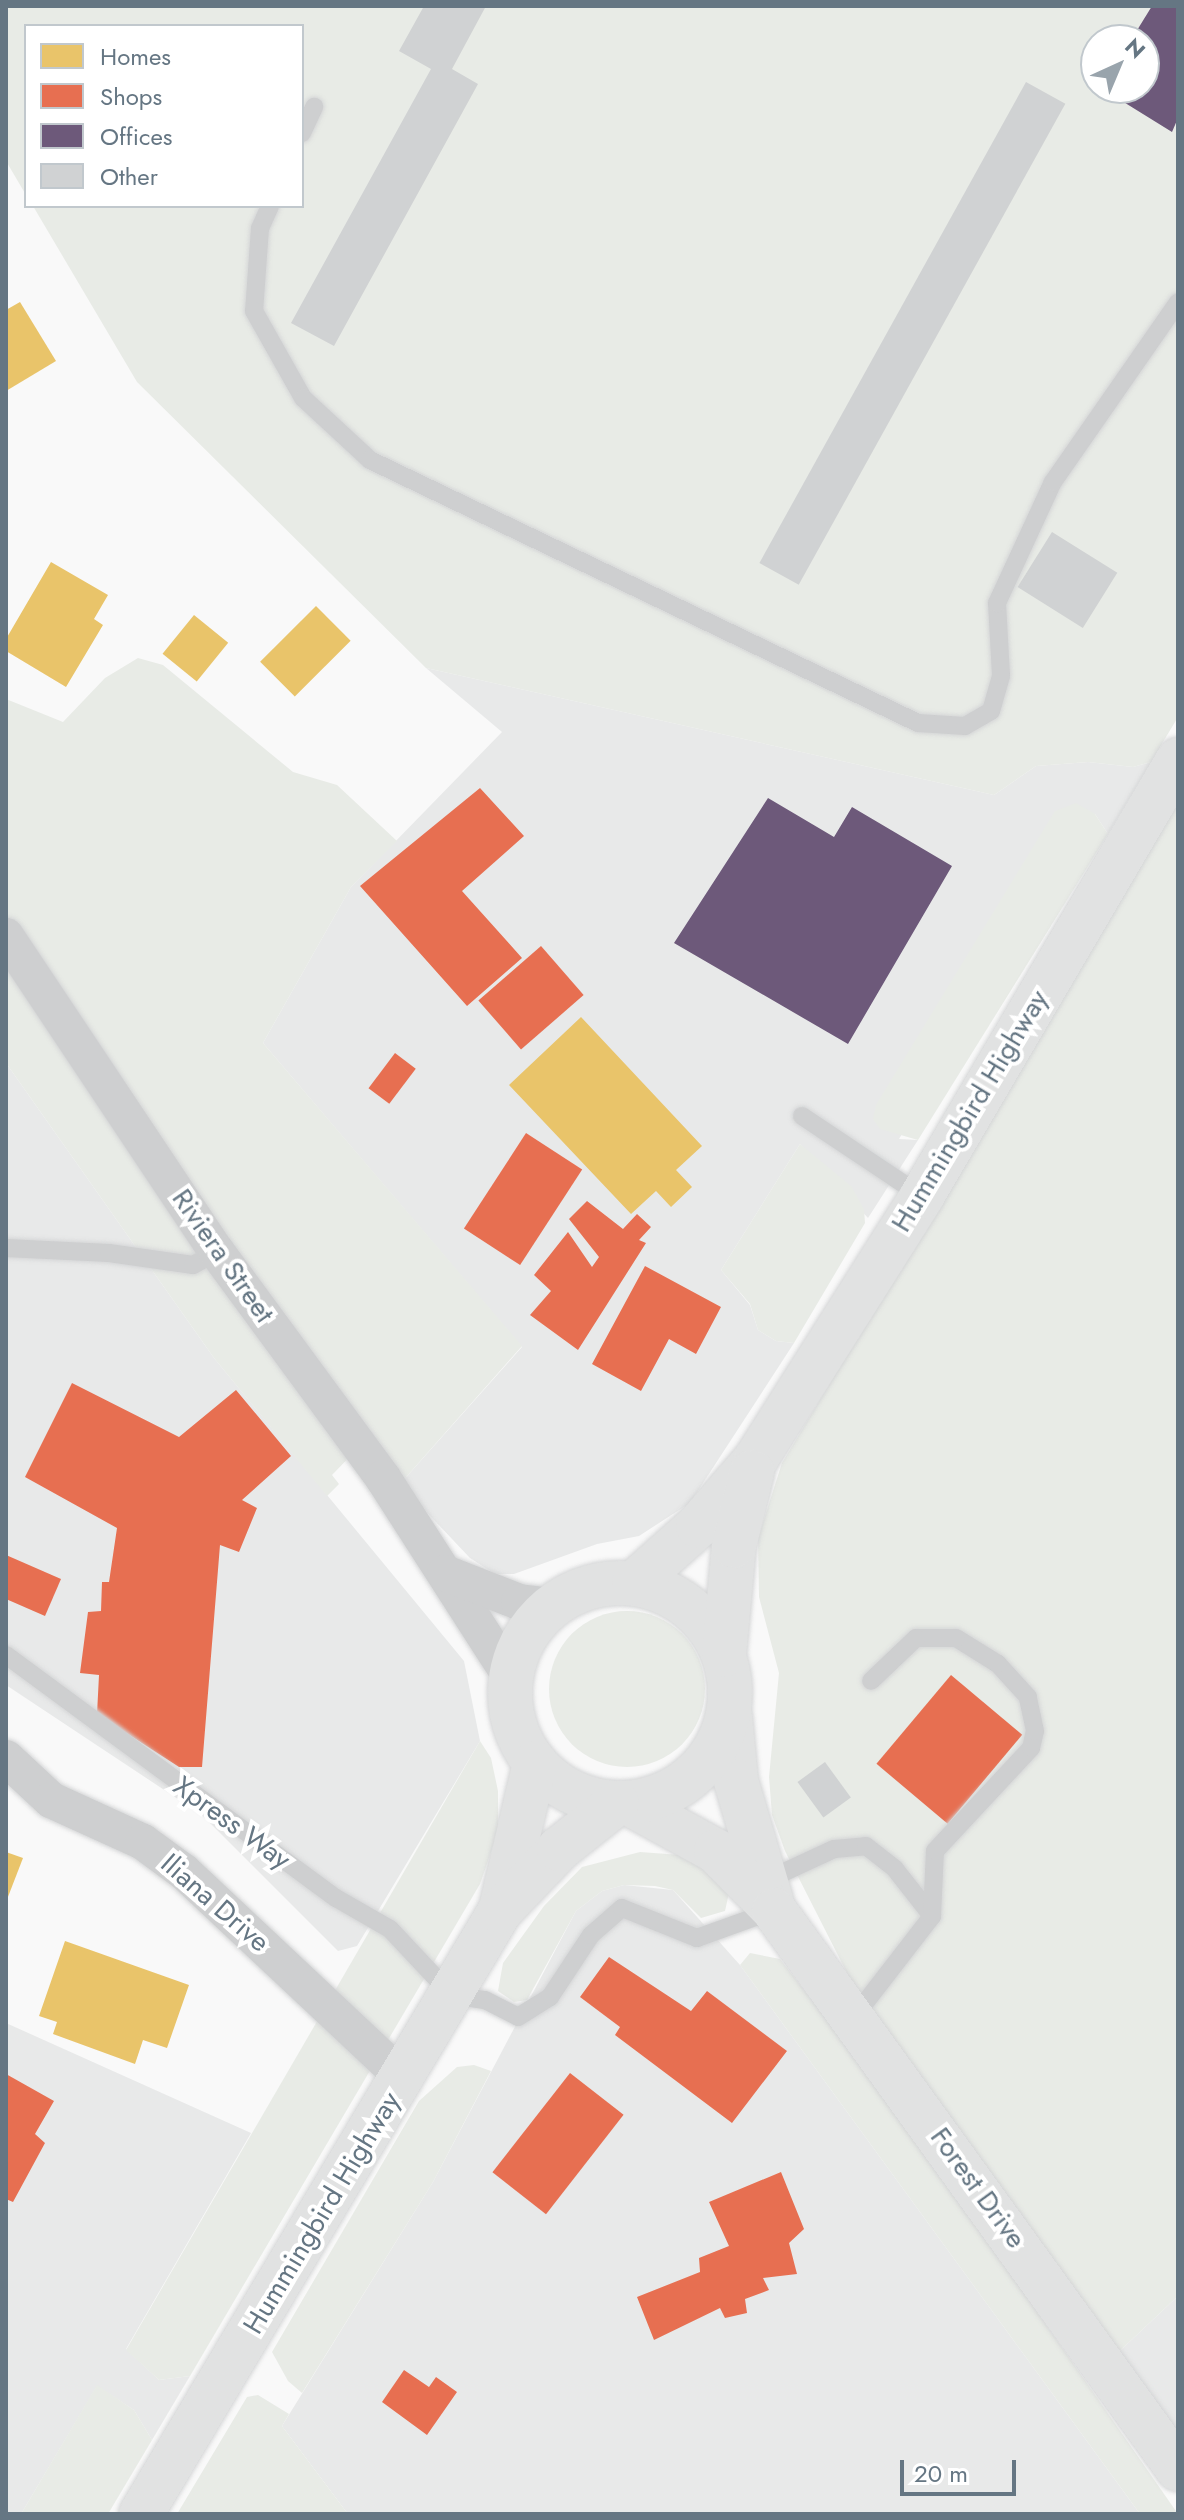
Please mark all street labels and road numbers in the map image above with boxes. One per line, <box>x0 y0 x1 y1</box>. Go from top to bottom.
street label: Hummingbird Highway <box>885 984 1055 1238</box>
street label: Riviera Street <box>165 1183 281 1329</box>
street label: Xpress Way <box>167 1769 297 1877</box>
street label: Iliana Drive <box>154 1847 276 1959</box>
street label: Hummingbird Highway <box>237 2086 407 2340</box>
street label: Forest Drive <box>923 2121 1033 2255</box>

